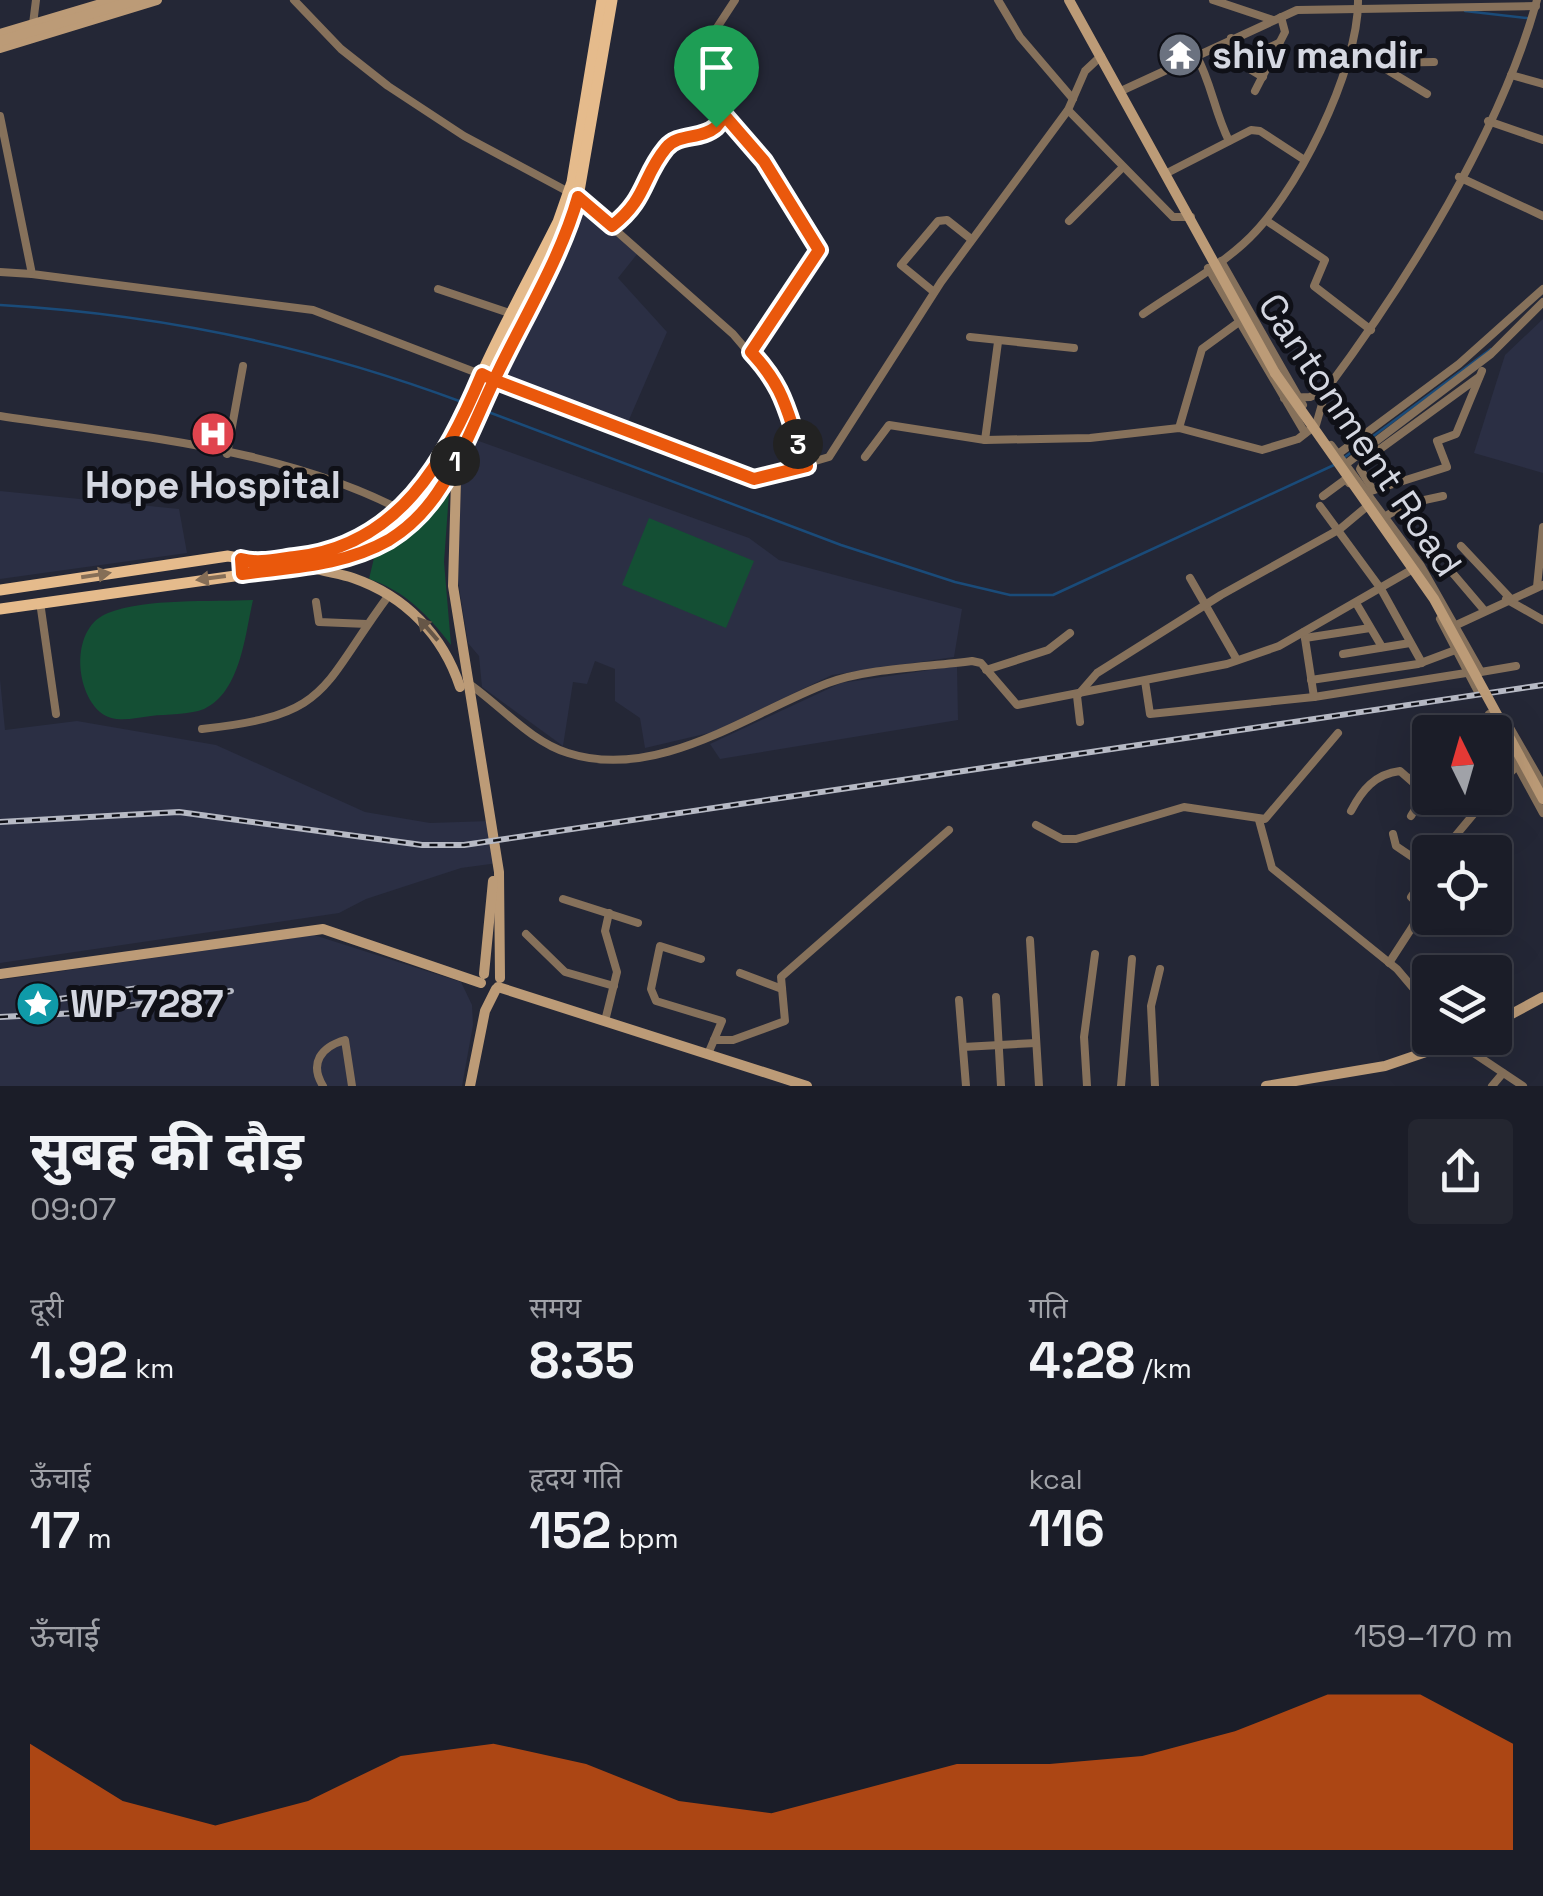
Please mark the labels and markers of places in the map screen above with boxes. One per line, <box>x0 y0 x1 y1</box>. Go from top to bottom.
pin <box>674 25 759 128</box>
place label: shiv mandir <box>1212 31 1423 79</box>
temple icon: shiv mandir <box>1157 32 1203 78</box>
hospital icon: Hope Hospital <box>190 411 236 457</box>
pin: 3 <box>773 419 823 469</box>
pin: 1 <box>430 436 480 486</box>
place label: Hope Hospital <box>85 461 341 509</box>
place label: WP 7287 <box>70 980 224 1028</box>
place icon: WP 7287 <box>15 981 61 1027</box>

